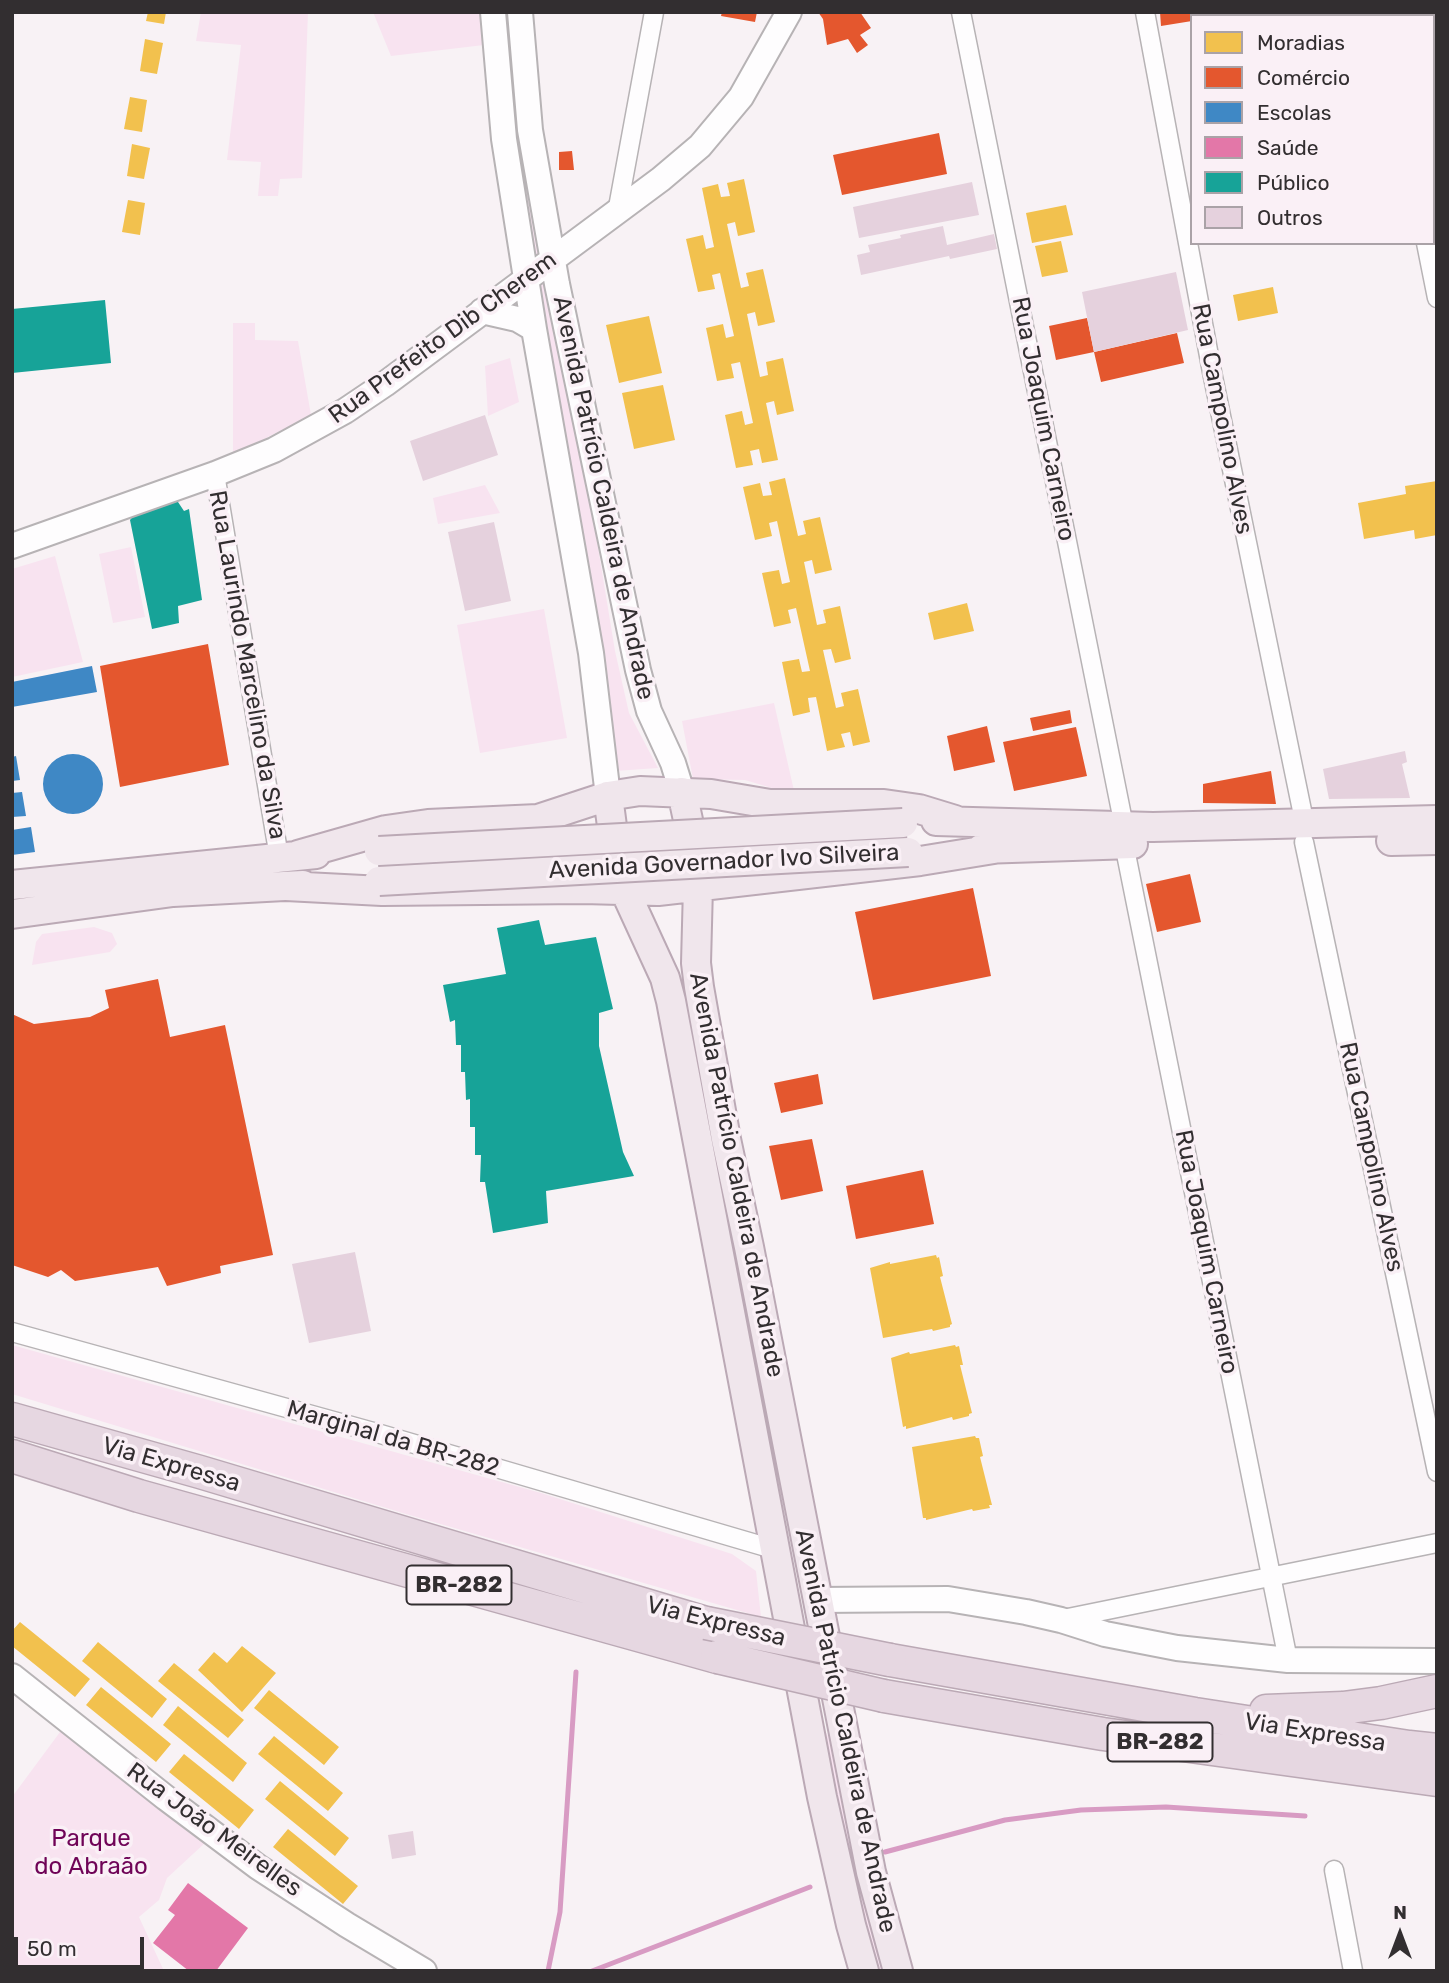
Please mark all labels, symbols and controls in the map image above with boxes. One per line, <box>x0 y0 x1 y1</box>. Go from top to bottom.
legend <box>1190 14 1435 245</box>
text: Moradias <box>1257 30 1345 55</box>
text: Comércio <box>1257 65 1350 90</box>
text: Escolas <box>1257 100 1332 125</box>
text: Saúde <box>1257 135 1319 160</box>
text: Público <box>1257 170 1329 195</box>
text: Outros <box>1257 205 1323 230</box>
street label: Rua Prefeito Dib Cherem <box>324 246 562 430</box>
street label: Avenida Patrício Caldeira de Andrade <box>546 294 660 702</box>
street label: Rua Joaquim Carneiro <box>1005 294 1081 544</box>
street label: Rua Campolino Alves <box>1186 301 1258 537</box>
street label: Rua Laurindo Marcelino da Silva <box>202 488 292 842</box>
street label: Avenida Governador Ivo Silveira <box>548 838 900 886</box>
street label: Avenida Patrício Caldeira de Andrade <box>683 970 789 1380</box>
street label: Rua Campolino Alves <box>1333 1039 1409 1275</box>
street label: Rua Joaquim Carneiro <box>1168 1127 1244 1377</box>
street label: Marginal da BR-282 <box>283 1395 503 1483</box>
street label: Via Expressa <box>99 1432 243 1498</box>
street label: Avenida Patrício Caldeira de Andrade <box>788 1527 902 1935</box>
road number: BR-282 <box>406 1566 512 1604</box>
street label: Via Expressa <box>643 1591 789 1653</box>
street label: Via Expressa <box>1242 1708 1388 1758</box>
road number: BR-282 <box>1108 1722 1212 1762</box>
street label: Rua João Meirelles <box>121 1757 307 1903</box>
park label: Parque do Abraão <box>34 1825 148 1881</box>
north arrow <box>1365 1899 1435 1969</box>
text: N <box>1393 1901 1407 1924</box>
scale bar <box>18 1924 147 1968</box>
text: 50 m <box>27 1936 77 1961</box>

